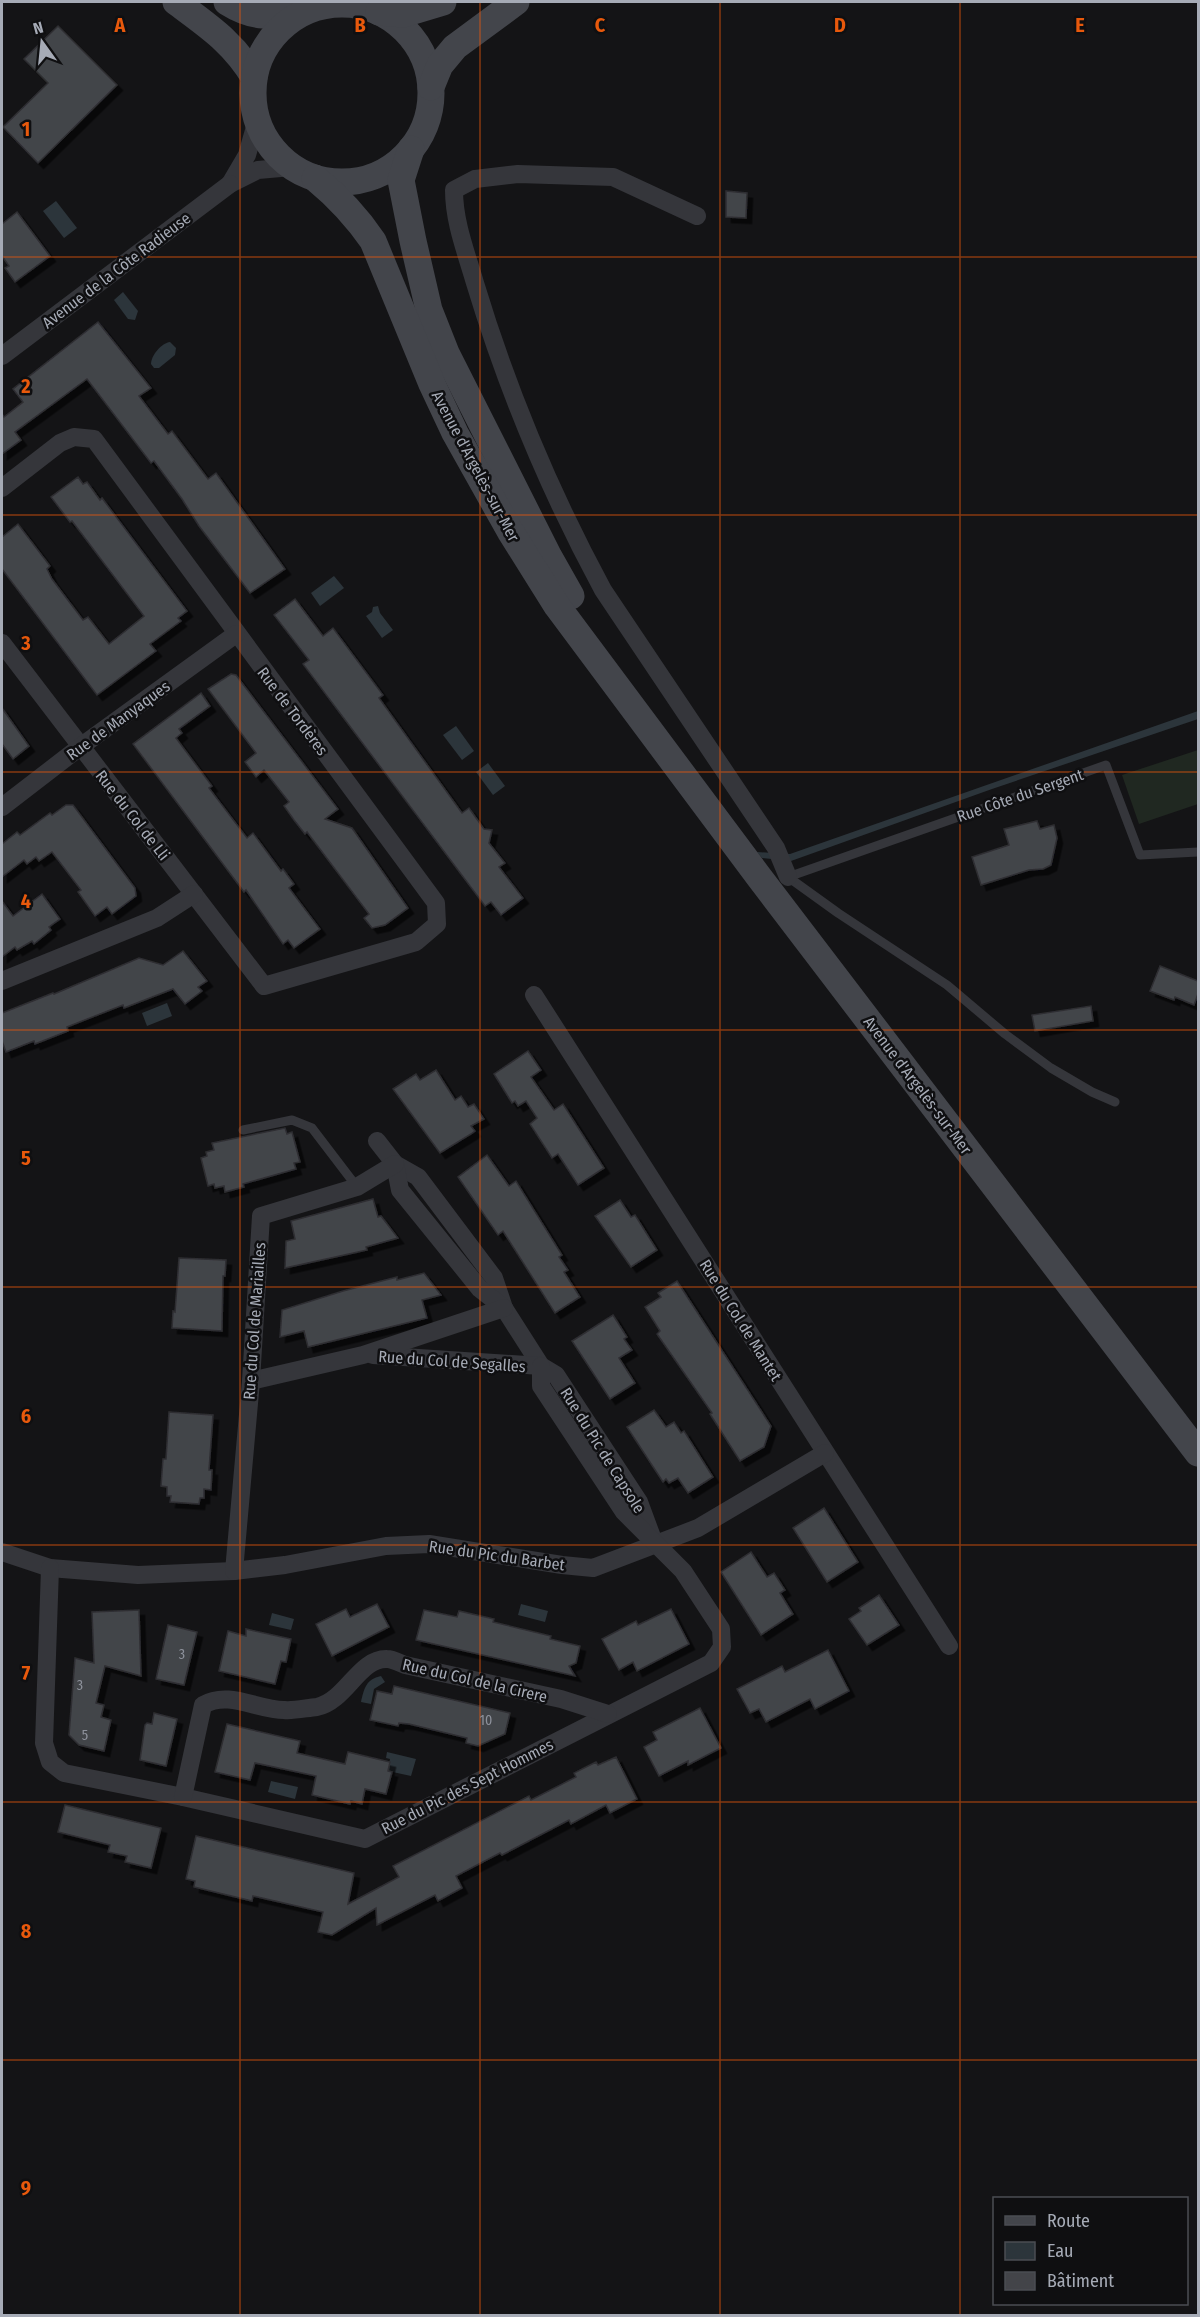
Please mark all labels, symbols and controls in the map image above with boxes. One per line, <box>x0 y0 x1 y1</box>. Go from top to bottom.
north arrow <box>12 12 72 72</box>
text: A <box>114 13 127 37</box>
text: B <box>354 13 366 37</box>
text: C <box>595 13 606 37</box>
text: D <box>834 13 846 37</box>
text: E <box>1075 13 1085 37</box>
text: N <box>31 18 45 38</box>
text: 1 <box>22 117 30 141</box>
street label: Avenue de la Côte Radieuse <box>38 208 194 332</box>
text: 2 <box>20 374 31 398</box>
street label: Avenue d'Argelès-sur-Mer <box>428 388 524 545</box>
text: 3 <box>20 631 31 655</box>
street label: Rue de Tordères <box>253 663 332 759</box>
street label: Rue de Manyaques <box>63 676 174 764</box>
street label: Rue Côte du Sergent <box>954 765 1087 826</box>
street label: Rue du Col de Lli <box>92 766 174 864</box>
text: 4 <box>21 889 31 913</box>
street label: Avenue d'Argelès-sur-Mer <box>860 1013 976 1158</box>
text: 5 <box>21 1146 31 1170</box>
street label: Rue du Col de Mariailles <box>240 1242 269 1400</box>
street label: Rue du Col de Mantet <box>696 1256 786 1385</box>
street label: Rue du Col de Segalles <box>378 1347 526 1376</box>
street label: Rue du Pic de Capsole <box>556 1384 649 1517</box>
text: 6 <box>21 1404 31 1428</box>
street label: Rue du Pic du Barbet <box>428 1537 567 1575</box>
house number: 3 <box>179 1646 185 1663</box>
street label: Rue du Col de la Cirere <box>401 1655 549 1706</box>
text: 7 <box>22 1661 31 1685</box>
house number: 3 <box>77 1677 83 1694</box>
house number: 10 <box>480 1712 492 1729</box>
house number: 5 <box>82 1727 88 1744</box>
street label: Rue du Pic des Sept Hommes <box>378 1735 556 1838</box>
text: 8 <box>21 1919 32 1943</box>
text: 9 <box>21 2176 31 2200</box>
legend <box>993 2197 1188 2305</box>
text: Route <box>1047 2210 1090 2232</box>
text: Eau <box>1047 2240 1073 2262</box>
text: Bâtiment <box>1047 2270 1114 2292</box>

